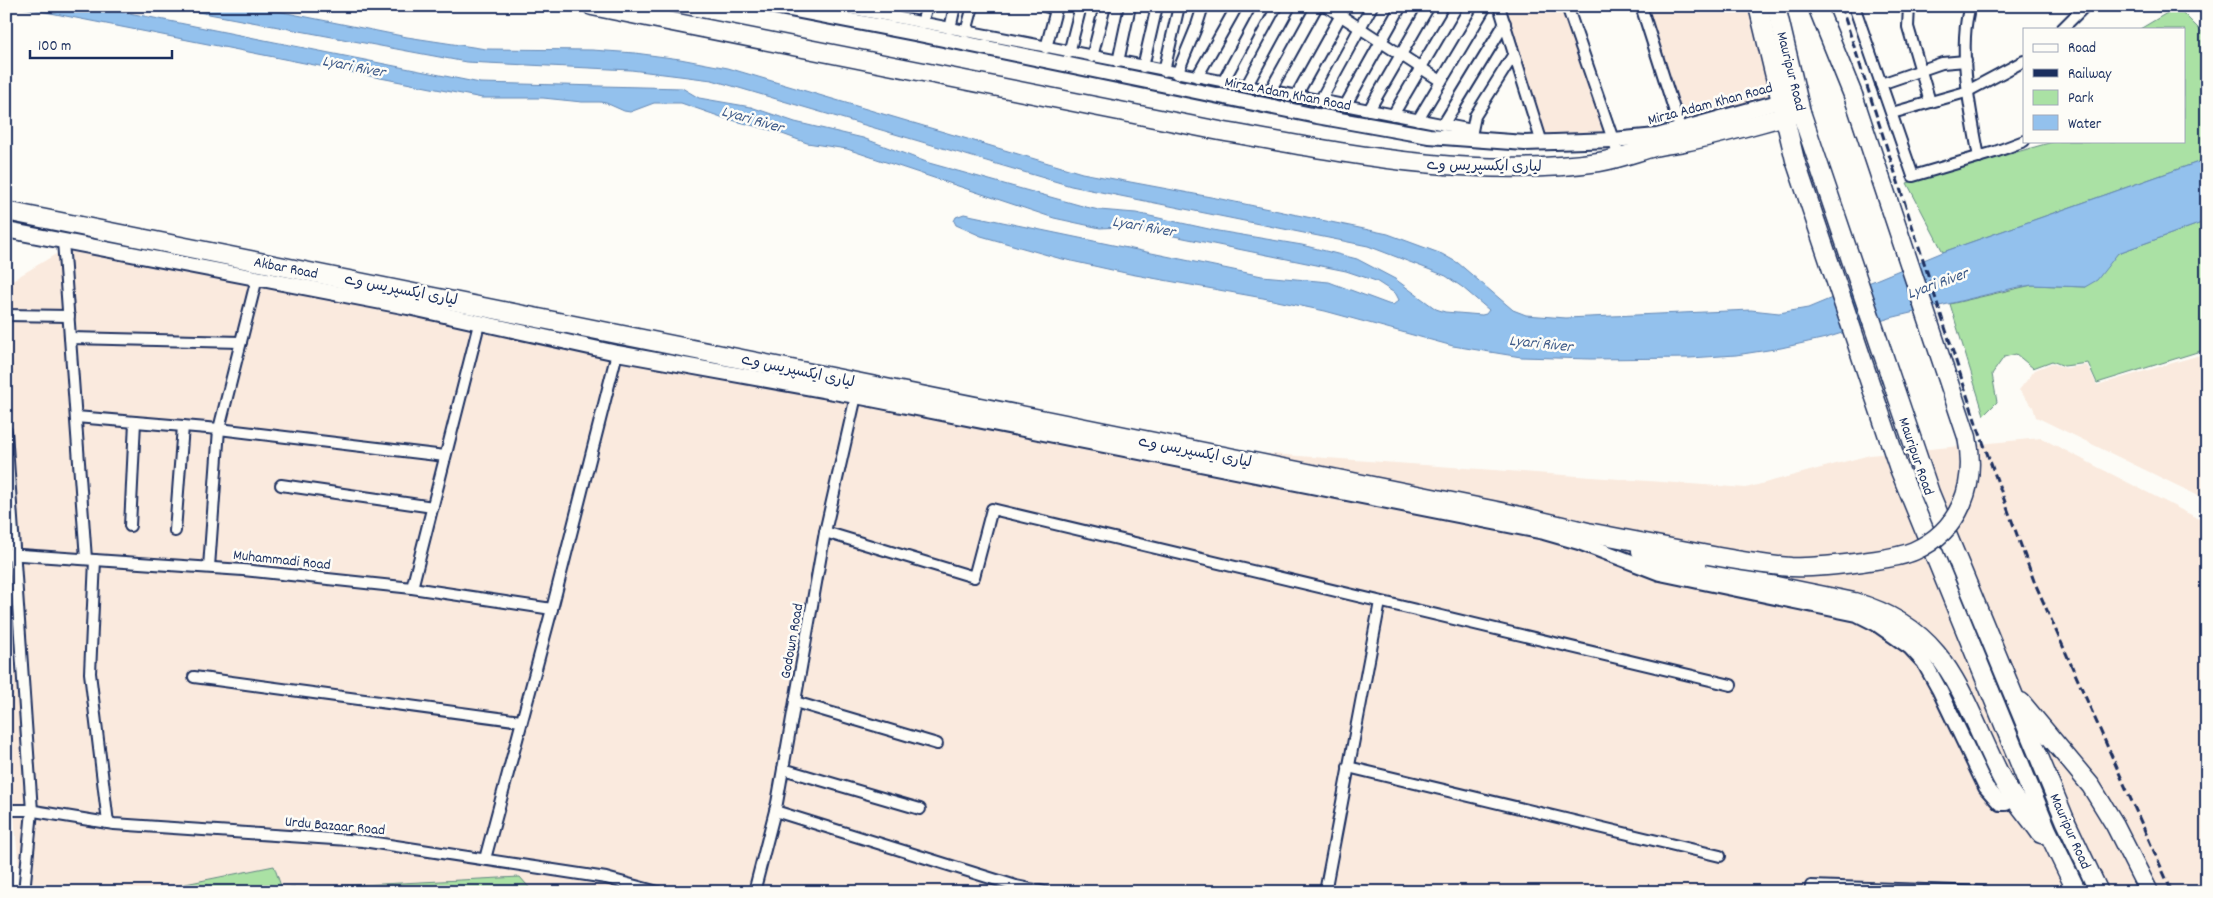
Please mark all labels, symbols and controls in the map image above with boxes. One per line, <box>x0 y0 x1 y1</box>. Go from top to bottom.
scale bar <box>30 28 172 60</box>
legend <box>2023 28 2186 142</box>
street label: Mauripur Road <box>1770 30 1811 113</box>
text: 100 m <box>38 36 71 58</box>
text: Road <box>2068 38 2096 60</box>
water label: Lyari River <box>320 50 389 85</box>
text: Railway <box>2068 64 2112 86</box>
street label: Mirza Adam Khan Road <box>1222 72 1353 118</box>
street label: Mirza Adam Khan Road <box>1646 78 1775 132</box>
text: Park <box>2068 88 2094 110</box>
water label: Lyari River <box>719 101 788 141</box>
text: Water <box>2068 114 2102 136</box>
street label: لیاری ایکسپریس وے <box>1426 155 1542 179</box>
water label: Lyari River <box>1110 211 1179 245</box>
street label: Akbar Road <box>252 252 320 286</box>
water label: Lyari River <box>1904 262 1974 306</box>
street label: لیاری ایکسپریس وے <box>342 269 459 313</box>
water label: Lyari River <box>1508 330 1576 359</box>
street label: لیاری ایکسپریس وے <box>739 349 856 395</box>
street label: Mauripur Road <box>1892 415 1939 499</box>
street label: لیاری ایکسپریس وے <box>1136 431 1253 475</box>
street label: Muhammadi Road <box>232 545 332 577</box>
street label: Godown Road <box>776 602 810 681</box>
street label: Mauripur Road <box>2043 790 2096 873</box>
street label: Urdu Bazaar Road <box>284 812 386 842</box>

